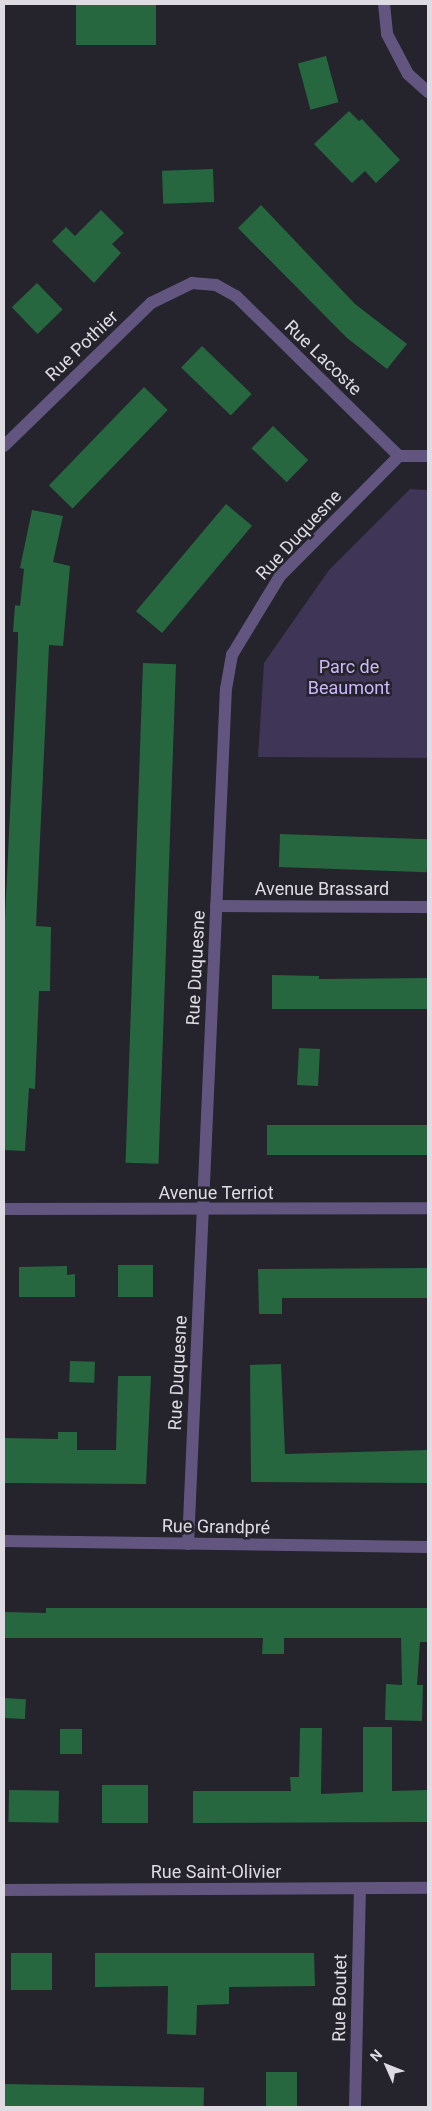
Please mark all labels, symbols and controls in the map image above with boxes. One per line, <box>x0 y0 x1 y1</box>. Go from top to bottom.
street label: Rue Pothier <box>41 306 123 386</box>
street label: Rue Lacoste <box>280 316 366 400</box>
street label: Rue Duquesne <box>252 485 346 585</box>
park label: Parc de Beaumont <box>308 657 390 700</box>
street label: Avenue Brassard <box>255 878 389 900</box>
street label: Rue Duquesne <box>182 910 210 1026</box>
street label: Avenue Terriot <box>158 1182 274 1204</box>
street label: Rue Duquesne <box>164 1315 192 1431</box>
street label: Rue Grandpré <box>162 1515 270 1539</box>
street label: Rue Saint-Olivier <box>151 1861 281 1883</box>
street label: Rue Boutet <box>328 1954 352 2042</box>
north arrow <box>362 2041 412 2091</box>
text: N <box>367 2046 385 2065</box>

